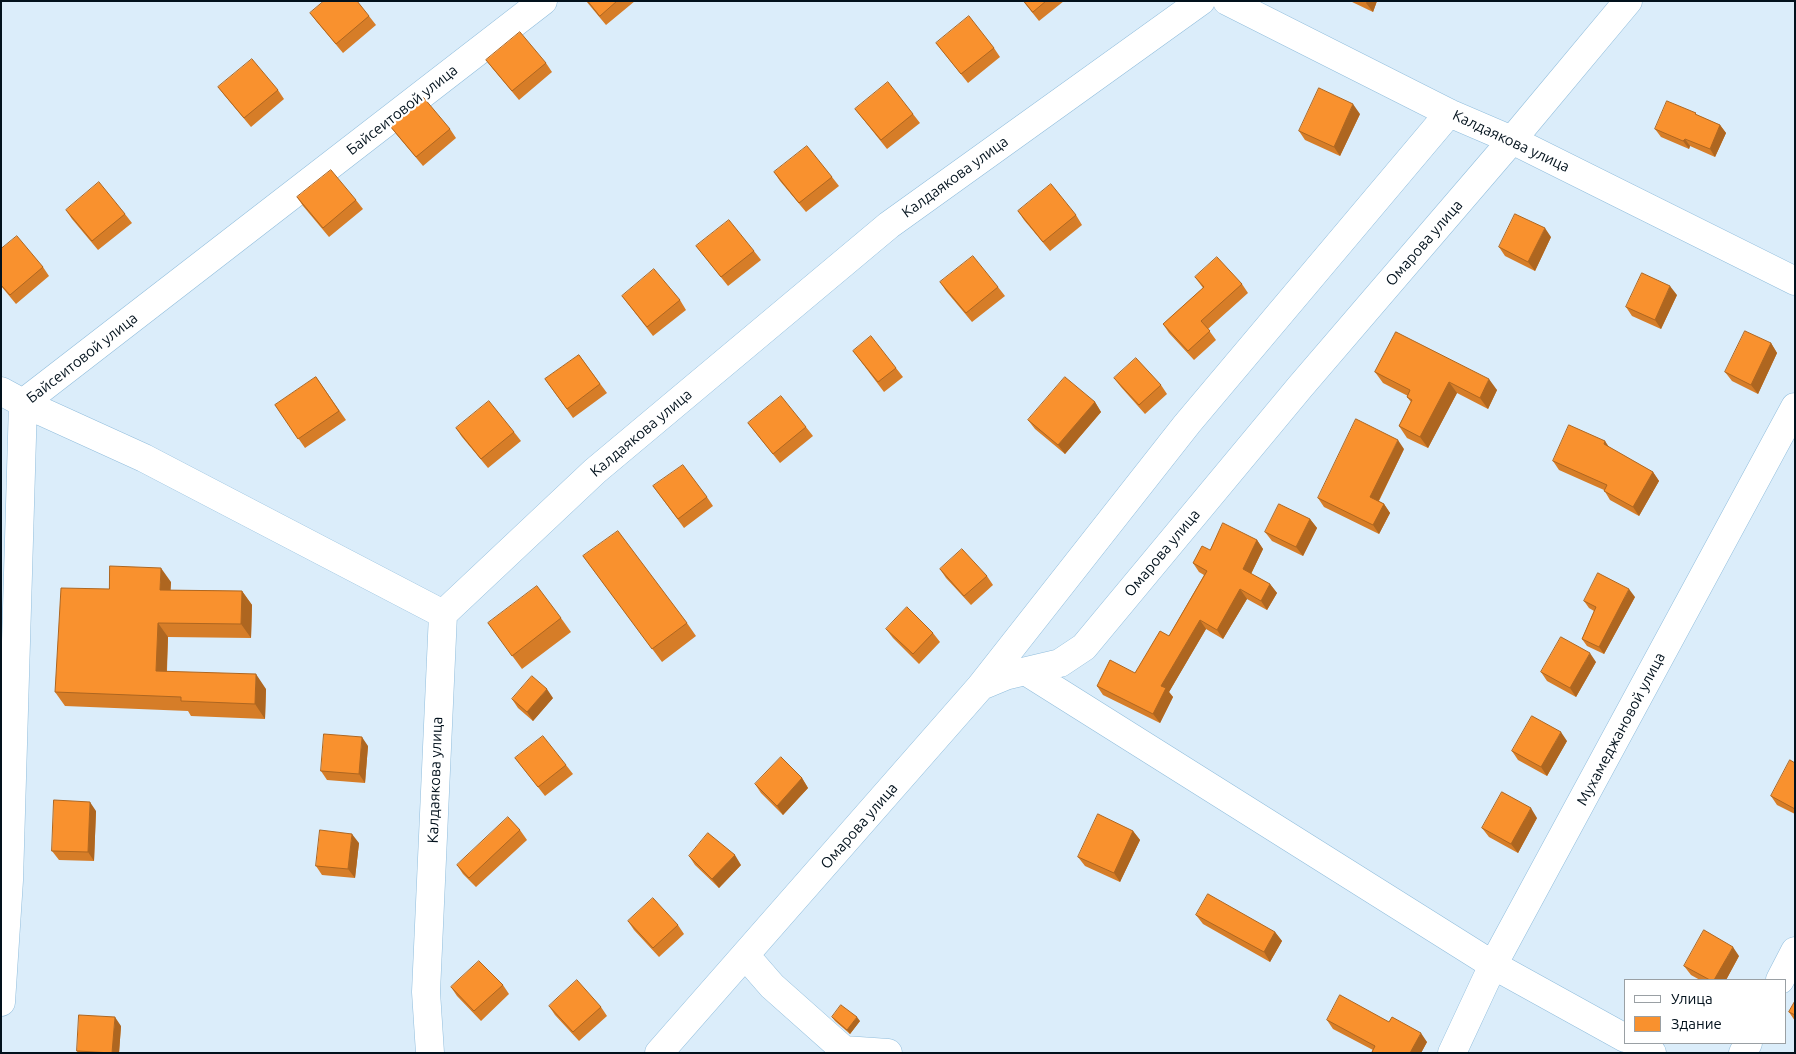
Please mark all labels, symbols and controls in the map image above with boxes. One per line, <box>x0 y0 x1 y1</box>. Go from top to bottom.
street label: Байсеитовой улица <box>343 61 461 159</box>
street label: Калдаякова улица <box>1450 106 1572 176</box>
street label: Калдаякова улица <box>898 132 1012 222</box>
street label: Омарова улица <box>1382 196 1466 290</box>
street label: Байсеитовой улица <box>23 309 141 407</box>
street label: Калдаякова улица <box>587 385 695 481</box>
street label: Омарова улица <box>1120 506 1204 600</box>
street label: Мухамеджановой улица <box>1573 649 1669 809</box>
street label: Калдаякова улица <box>424 716 446 844</box>
street label: Омарова улица <box>817 779 901 873</box>
legend <box>1624 979 1786 1044</box>
text: Улица <box>1671 990 1713 1007</box>
text: Здание <box>1671 1015 1722 1032</box>

